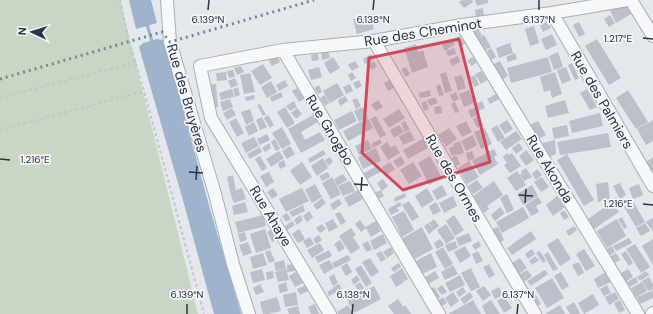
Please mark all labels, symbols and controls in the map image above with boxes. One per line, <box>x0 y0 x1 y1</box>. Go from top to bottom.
north arrow <box>12 12 52 52</box>
text: 6.139°N <box>192 13 225 26</box>
text: 6.138°N <box>356 13 390 26</box>
text: 6.137°N <box>523 13 555 26</box>
street label: Rue des Cheminot <box>363 14 483 50</box>
text: N <box>15 27 29 36</box>
text: 1.217°E <box>604 32 633 45</box>
street label: Rue des Bruyères <box>163 42 211 154</box>
street label: Rue des Palmiers <box>567 48 637 152</box>
street label: Rue Gnogbo <box>302 91 358 169</box>
street label: Rue des Ormes <box>421 131 487 225</box>
street label: Rue Akonda <box>523 132 577 206</box>
text: 1.216°E <box>20 153 50 166</box>
street label: Rue Ahaye <box>246 182 296 250</box>
text: 1.216°E <box>603 197 633 210</box>
text: 6.139°N <box>171 288 204 301</box>
text: 6.138°N <box>336 288 370 301</box>
text: 6.137°N <box>502 288 534 301</box>

